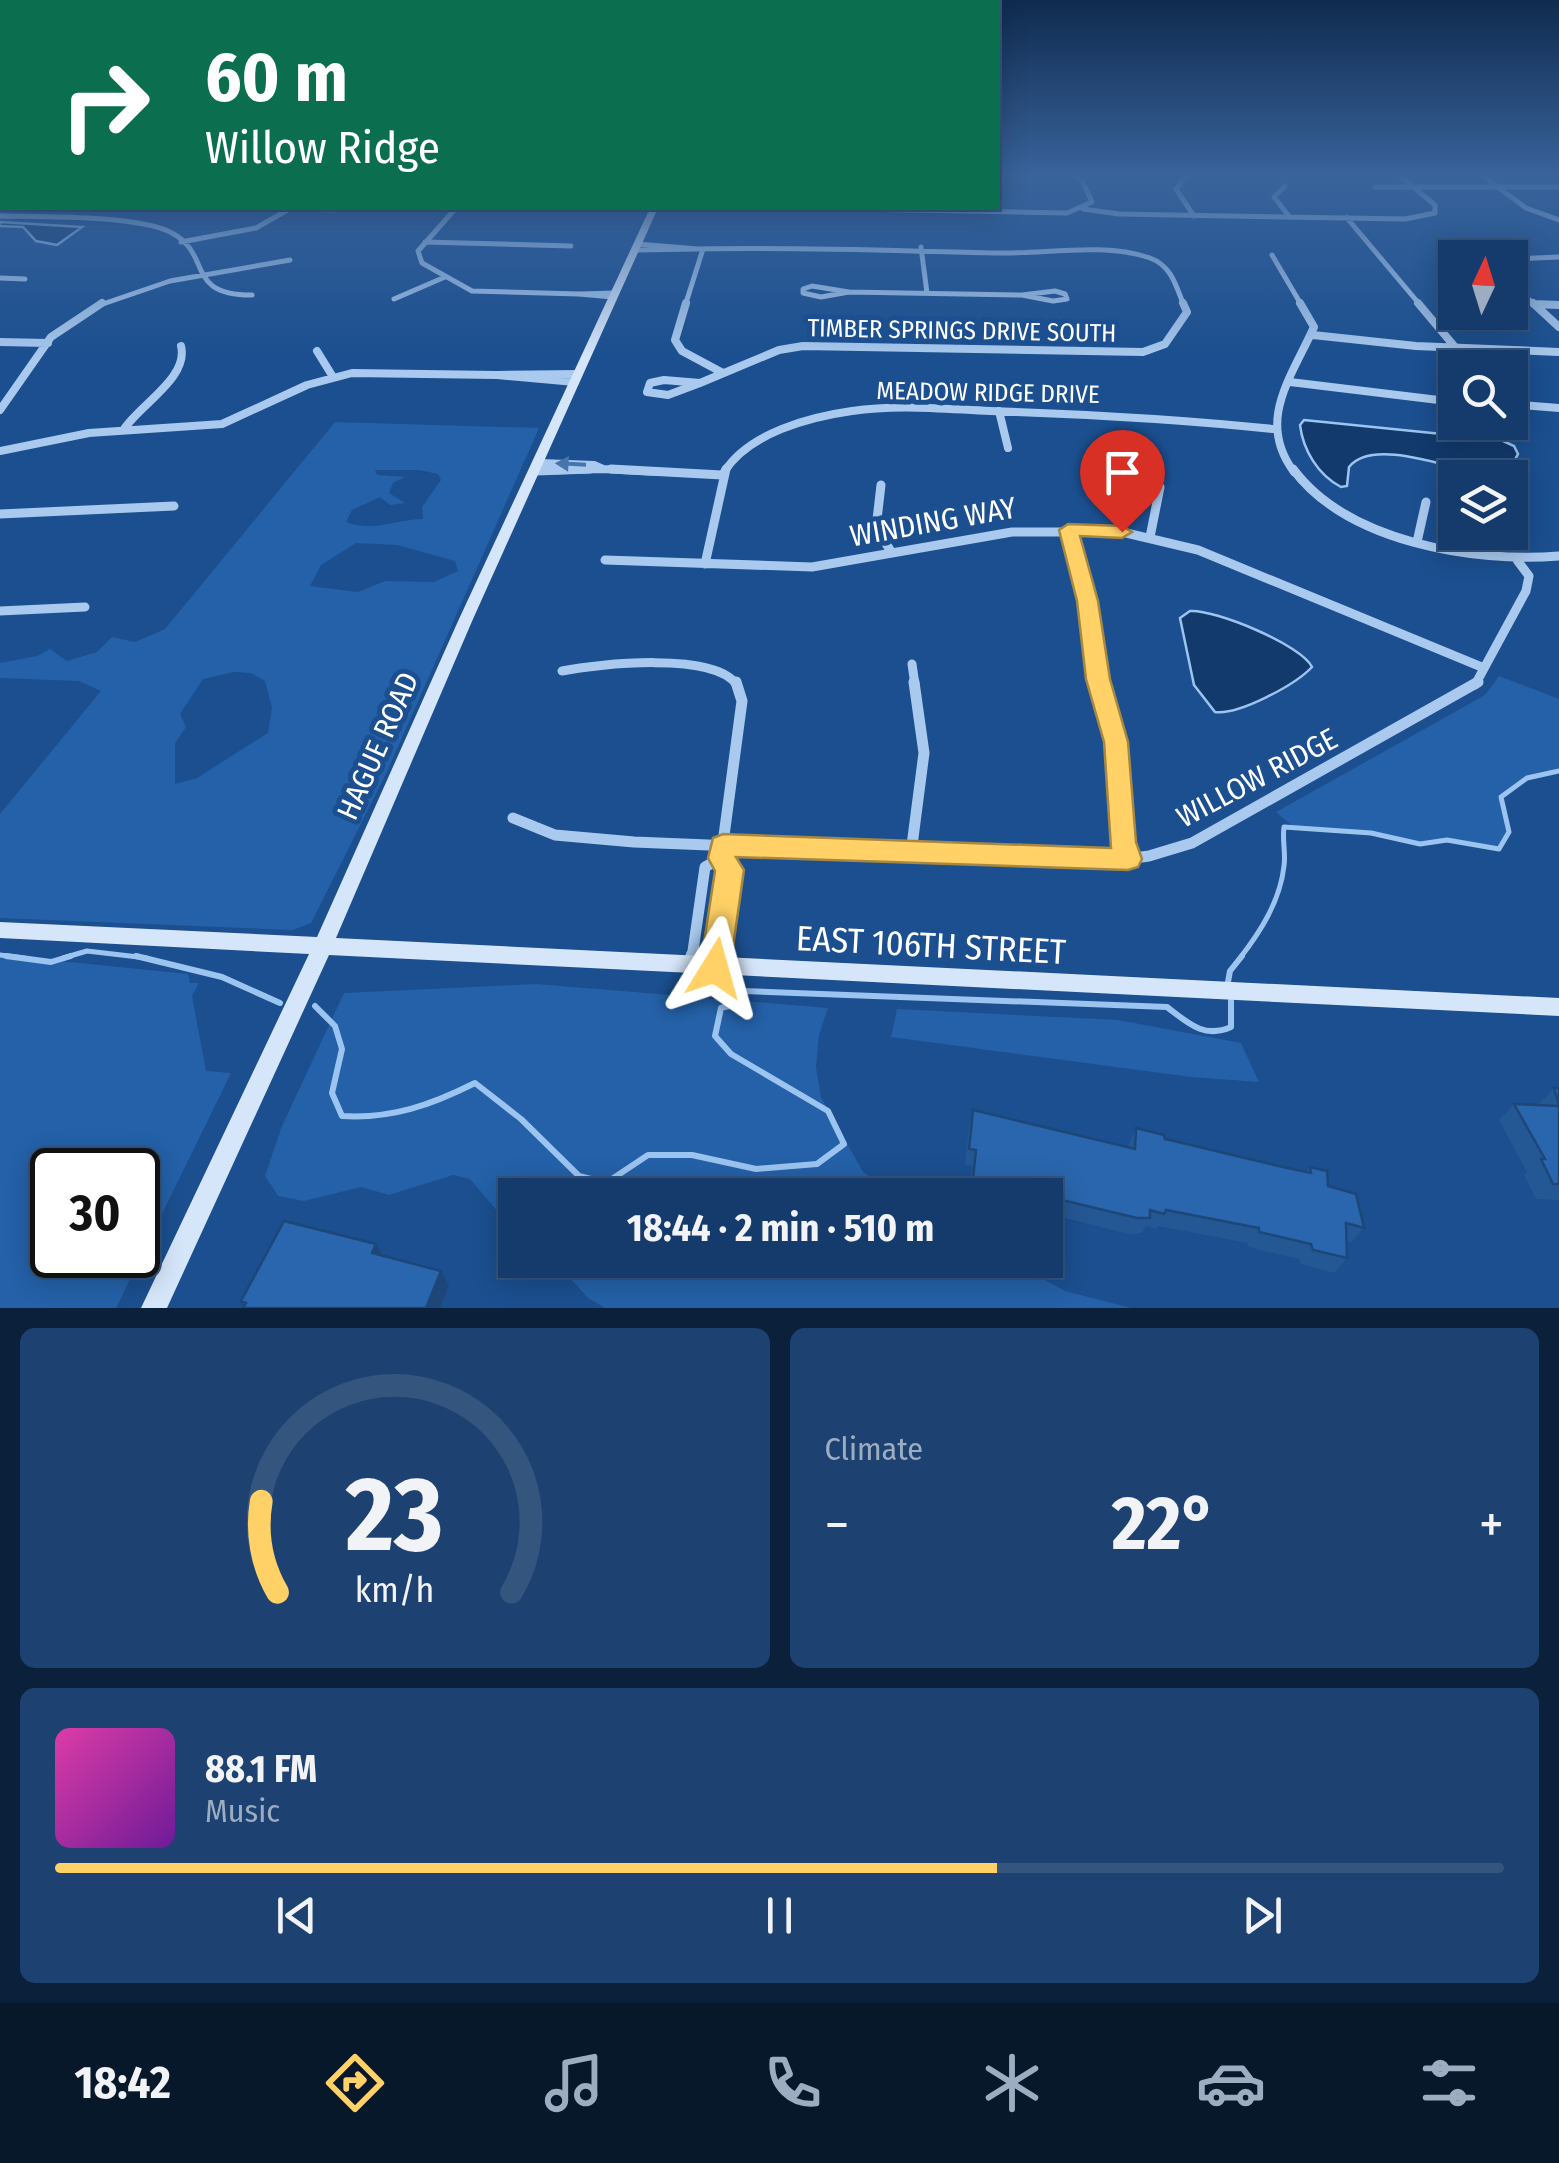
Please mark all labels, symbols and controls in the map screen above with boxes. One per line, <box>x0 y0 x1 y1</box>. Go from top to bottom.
text: 60 m <box>205 36 348 120</box>
icon: right <box>40 40 170 170</box>
text: Willow Ridge <box>205 121 440 175</box>
north arrow <box>1438 240 1528 330</box>
map controls <box>1438 240 1528 550</box>
street label: TIMBER SPRINGS DRIVE SOUTH <box>807 313 1117 349</box>
button: search <box>1438 350 1528 440</box>
street label: MEADOW RIDGE DRIVE <box>876 376 1100 410</box>
pin <box>1080 430 1165 533</box>
icon: arrive <box>1095 445 1150 500</box>
one-way arrow <box>555 456 587 472</box>
button: layers <box>1438 460 1528 550</box>
street label: WINDING WAY <box>847 490 1019 554</box>
street label: HAGUE ROAD <box>330 667 426 825</box>
street label: WILLOW RIDGE <box>1170 721 1344 835</box>
position arrow <box>663 916 767 1020</box>
street label: EAST 106TH STREET <box>795 917 1068 973</box>
speed limit sign: 30 <box>30 1148 160 1278</box>
text: 18:44 · 2 min · 510 m <box>627 1205 934 1251</box>
text: Climate <box>825 1430 923 1468</box>
text: 23 <box>345 1453 443 1578</box>
text: 22° <box>1112 1479 1216 1569</box>
text: − <box>825 1492 849 1558</box>
text: + <box>1479 1492 1504 1558</box>
text: km/h <box>355 1569 435 1611</box>
text: 88.1 FM <box>205 1746 317 1792</box>
text: Music <box>205 1792 280 1830</box>
icon: previous <box>269 1888 324 1943</box>
icon: pause <box>752 1888 807 1943</box>
icon: next <box>1235 1888 1290 1943</box>
icon: directions <box>320 2048 390 2118</box>
icon: music <box>539 2048 609 2118</box>
icon: phone <box>758 2048 828 2118</box>
icon: climate <box>977 2048 1047 2118</box>
icon: car <box>1196 2048 1266 2118</box>
icon: filters <box>1414 2048 1484 2118</box>
text: 18:42 <box>74 2056 171 2110</box>

